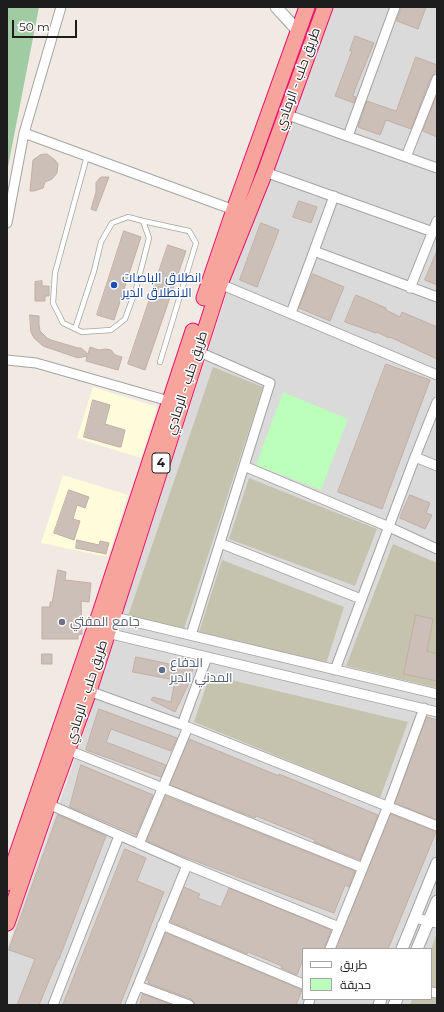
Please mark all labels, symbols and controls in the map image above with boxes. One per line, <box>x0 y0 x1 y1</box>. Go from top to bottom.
scale bar <box>14 12 79 38</box>
text: 50 m <box>19 19 50 34</box>
street label: طريق حلب - الرمادي <box>272 26 324 132</box>
place label: انطلاق الباصات الانطلاق الدير <box>122 270 202 301</box>
marker: انطلاق الباصات الانطلاق الدير <box>109 280 119 290</box>
street label: طريق حلب - الرمادي <box>163 329 211 437</box>
road number: 4 <box>152 453 170 473</box>
place label: جامع المفتي <box>70 614 140 630</box>
marker: جامع المفتي <box>57 617 67 627</box>
street label: طريق حلب - الرمادي <box>63 638 111 746</box>
place label: الدفاع المدني الدير <box>170 655 233 686</box>
marker: الدفاع المدني الدير <box>157 665 167 675</box>
legend <box>302 948 432 1000</box>
text: طريق <box>340 957 367 972</box>
text: حديقة <box>340 977 371 992</box>

